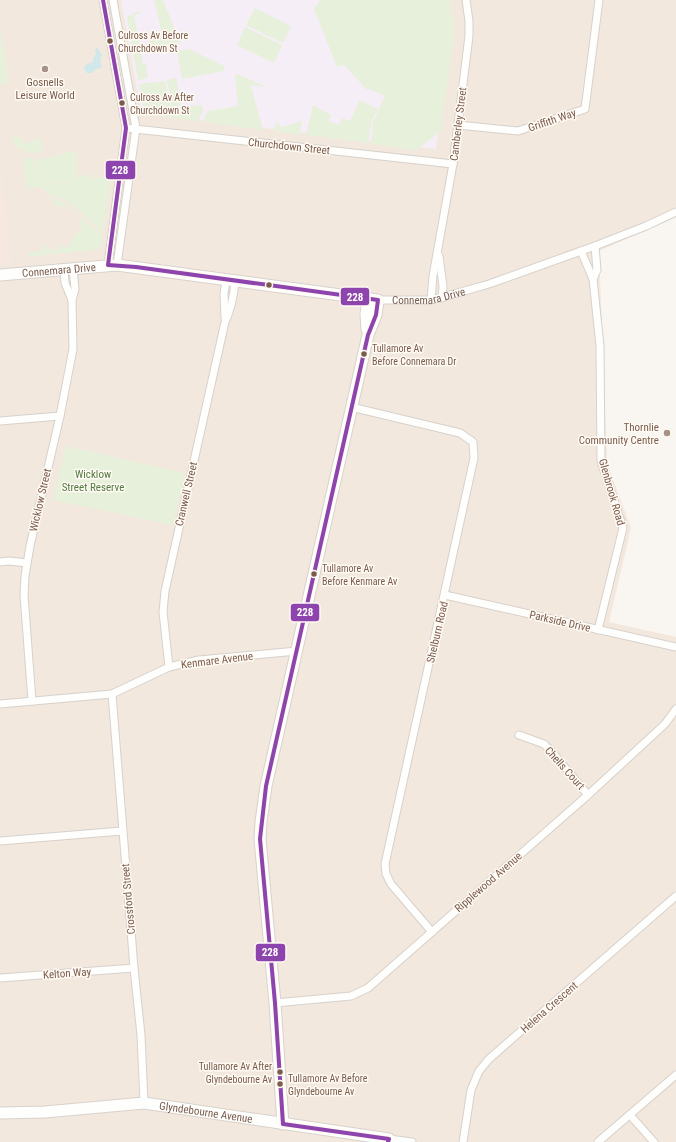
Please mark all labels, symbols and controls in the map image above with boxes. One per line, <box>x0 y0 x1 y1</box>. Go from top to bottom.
place label: Culross Av Before Churchdown St <box>118 30 189 54</box>
marker: Culross Av Before Churchdown St <box>105 36 115 46</box>
marker: Gosnells Leisure World <box>40 64 50 74</box>
place label: Gosnells Leisure World <box>15 76 75 102</box>
street label: Camberley Street <box>448 86 469 162</box>
place label: Culross Av After Churchdown St <box>130 92 194 116</box>
marker: Culross Av After Churchdown St <box>117 98 127 108</box>
street label: Griffith Way <box>527 106 578 135</box>
street label: Churchdown Street <box>247 136 331 157</box>
line badge: 228 <box>105 160 136 180</box>
text: 228 <box>112 164 129 177</box>
street label: Connemara Drive <box>21 261 96 280</box>
unlabelled marker <box>264 280 274 290</box>
street label: Connemara Drive <box>392 285 467 307</box>
line badge: 228 <box>340 287 370 306</box>
text: 228 <box>347 291 364 304</box>
place label: Tullamore Av Before Connemara Dr <box>372 343 456 367</box>
marker: Tullamore Av Before Connemara Dr <box>359 349 369 359</box>
place label: Thornlie Community Centre <box>579 421 659 447</box>
marker: Thornlie Community Centre <box>662 428 672 438</box>
street label: Glenbrook Road <box>596 457 627 527</box>
street label: Cranwell Street <box>173 461 200 528</box>
street label: Wicklow Street <box>27 467 54 533</box>
park label: Wicklow Street Reserve <box>62 468 124 494</box>
place label: Tullamore Av Before Kenmare Av <box>322 563 398 587</box>
marker: Tullamore Av Before Kenmare Av <box>309 569 319 579</box>
street label: Shelburn Road <box>424 600 451 664</box>
line badge: 228 <box>290 603 320 622</box>
text: 228 <box>297 606 314 619</box>
street label: Parkside Drive <box>528 608 592 635</box>
street label: Kenmare Avenue <box>180 650 254 671</box>
street label: Chells Court <box>542 744 587 792</box>
street label: Ripplewood Avenue <box>452 850 525 915</box>
street label: Crossford Street <box>119 863 138 935</box>
line badge: 228 <box>255 943 286 962</box>
text: 228 <box>262 946 279 959</box>
street label: Kelton Way <box>43 965 92 982</box>
street label: Helena Crescent <box>518 979 580 1036</box>
place label: Tullamore Av After Glyndebourne Av <box>199 1061 273 1085</box>
marker: Tullamore Av After Glyndebourne Av <box>275 1067 285 1077</box>
place label: Tullamore Av Before Glyndebourne Av <box>288 1073 368 1097</box>
marker: Tullamore Av Before Glyndebourne Av <box>275 1079 285 1089</box>
street label: Glyndebourne Avenue <box>158 1099 253 1126</box>

